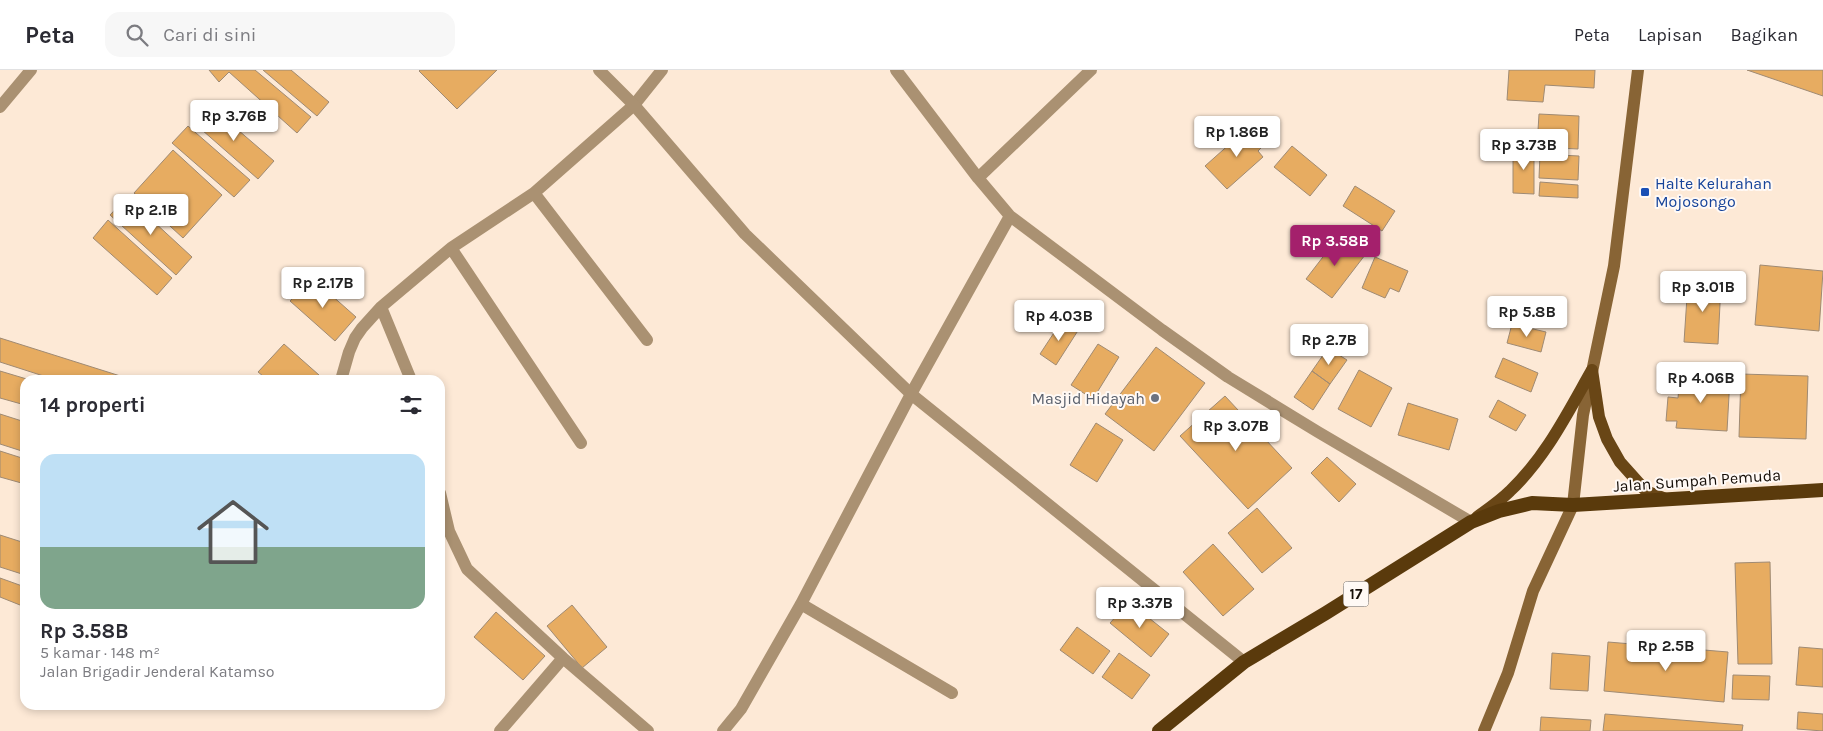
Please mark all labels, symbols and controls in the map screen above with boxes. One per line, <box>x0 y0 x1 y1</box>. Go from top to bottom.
search box <box>105 12 455 57</box>
text: Peta <box>25 21 75 49</box>
icon: search <box>123 21 151 49</box>
text: Cari di sini <box>163 24 257 46</box>
text: Peta <box>1574 24 1610 46</box>
text: Lapisan <box>1638 24 1702 46</box>
text: Bagikan <box>1730 24 1798 46</box>
pin: Rp 3.76B <box>182 100 286 142</box>
text: Rp 3.76B <box>201 106 267 125</box>
pin: Rp 1.86B <box>1185 116 1289 158</box>
text: Rp 1.86B <box>1205 122 1269 141</box>
pin: Rp 3.73B <box>1472 128 1576 171</box>
text: Rp 3.73B <box>1491 135 1557 154</box>
place label: Halte Kelurahan Mojosongo <box>1655 174 1772 211</box>
marker: Halte Kelurahan Mojosongo <box>1639 186 1651 198</box>
pin: Rp 2.1B <box>105 194 197 236</box>
text: Rp 2.1B <box>124 200 178 219</box>
pin: Rp 3.58B <box>1283 224 1387 267</box>
text: Rp 3.58B <box>1301 231 1369 250</box>
pin: Rp 2.17B <box>271 266 375 309</box>
pin: Rp 3.01B <box>1651 270 1755 313</box>
text: Rp 2.17B <box>292 273 354 292</box>
text: Rp 3.01B <box>1671 277 1735 296</box>
pin: Rp 5.8B <box>1481 296 1573 338</box>
pin: Rp 4.03B <box>1007 300 1111 342</box>
text: Rp 5.8B <box>1498 302 1556 321</box>
text: Rp 4.03B <box>1025 306 1093 325</box>
pin: Rp 2.7B <box>1283 324 1375 366</box>
text: Rp 2.7B <box>1301 330 1357 349</box>
pin: Rp 4.06B <box>1649 362 1753 404</box>
text: Rp 4.06B <box>1667 368 1735 387</box>
place label: Masjid Hidayah <box>1032 389 1145 408</box>
icon: filters <box>397 391 425 419</box>
marker: Masjid Hidayah <box>1149 392 1161 404</box>
text: 14 properti <box>40 393 146 417</box>
pin: Rp 3.07B <box>1184 410 1288 452</box>
text: Rp 3.07B <box>1203 416 1269 435</box>
street label: Jalan Sumpah Pemuda <box>1613 465 1781 496</box>
icon: home <box>188 487 278 577</box>
road number: 17 <box>1344 582 1368 606</box>
pin: Rp 3.37B <box>1088 586 1192 629</box>
text: Rp 3.37B <box>1107 593 1173 612</box>
text: Rp 3.58B <box>40 619 129 643</box>
pin: Rp 2.5B <box>1620 630 1712 672</box>
text: Rp 2.5B <box>1638 636 1694 655</box>
text: 5 kamar · 148 m² <box>40 643 160 662</box>
text: Jalan Brigadir Jenderal Katamso <box>40 662 275 681</box>

